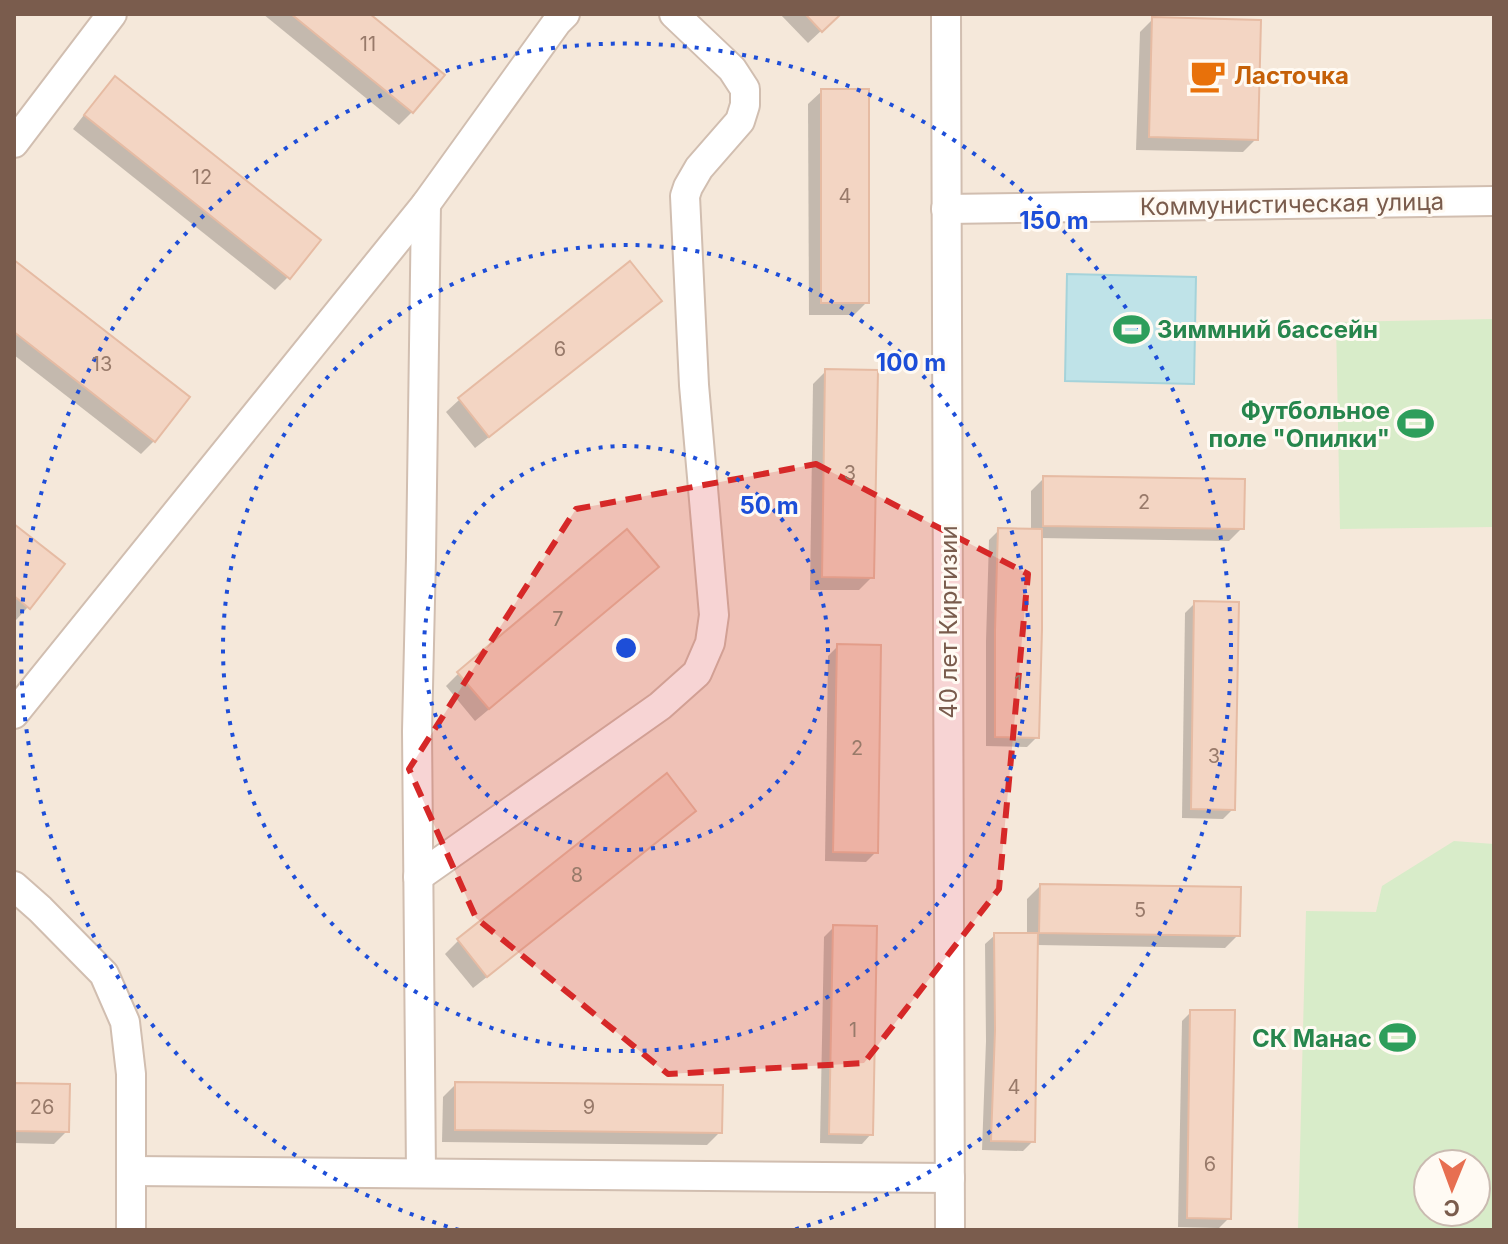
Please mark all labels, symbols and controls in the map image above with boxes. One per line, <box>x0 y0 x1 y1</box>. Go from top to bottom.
house number: 11 <box>360 32 376 56</box>
cafe icon: Ласточка <box>1189 56 1227 94</box>
place label: Ласточка <box>1234 61 1349 90</box>
house number: 12 <box>192 165 212 189</box>
house number: 4 <box>839 184 851 208</box>
street label: Коммунистическая улица <box>1140 187 1444 221</box>
text: 150 m <box>1019 206 1089 235</box>
sports icon: Зиммний бассейн <box>1112 310 1150 348</box>
place label: Зиммний бассейн <box>1157 315 1378 344</box>
house number: 6 <box>554 337 566 361</box>
text: 100 m <box>876 348 946 377</box>
house number: 13 <box>92 352 112 376</box>
place label: Футбольное поле "Опилки" <box>1209 396 1390 453</box>
sports icon: Футбольное поле "Опилки" <box>1397 405 1435 443</box>
house number: 3 <box>844 461 856 485</box>
house number: 2 <box>1138 490 1150 514</box>
text: 50 m <box>739 491 799 520</box>
street label: 40 лет Киргизии <box>934 525 963 719</box>
house number: 7 <box>552 607 564 631</box>
centre of rings <box>612 634 640 662</box>
house number: 1 <box>1014 671 1022 695</box>
house number: 2 <box>851 736 863 760</box>
house number: 3 <box>1208 744 1220 768</box>
house number: 8 <box>571 863 583 887</box>
house number: 5 <box>1134 898 1146 922</box>
house number: 1 <box>849 1018 857 1042</box>
sports icon: СК Манас <box>1379 1019 1417 1057</box>
place label: СК Манас <box>1252 1024 1372 1053</box>
house number: 4 <box>1008 1075 1020 1099</box>
house number: 26 <box>30 1095 54 1119</box>
house number: 9 <box>583 1095 595 1119</box>
north arrow <box>1412 1148 1492 1228</box>
house number: 6 <box>1204 1152 1216 1176</box>
text: С <box>1443 1195 1460 1221</box>

